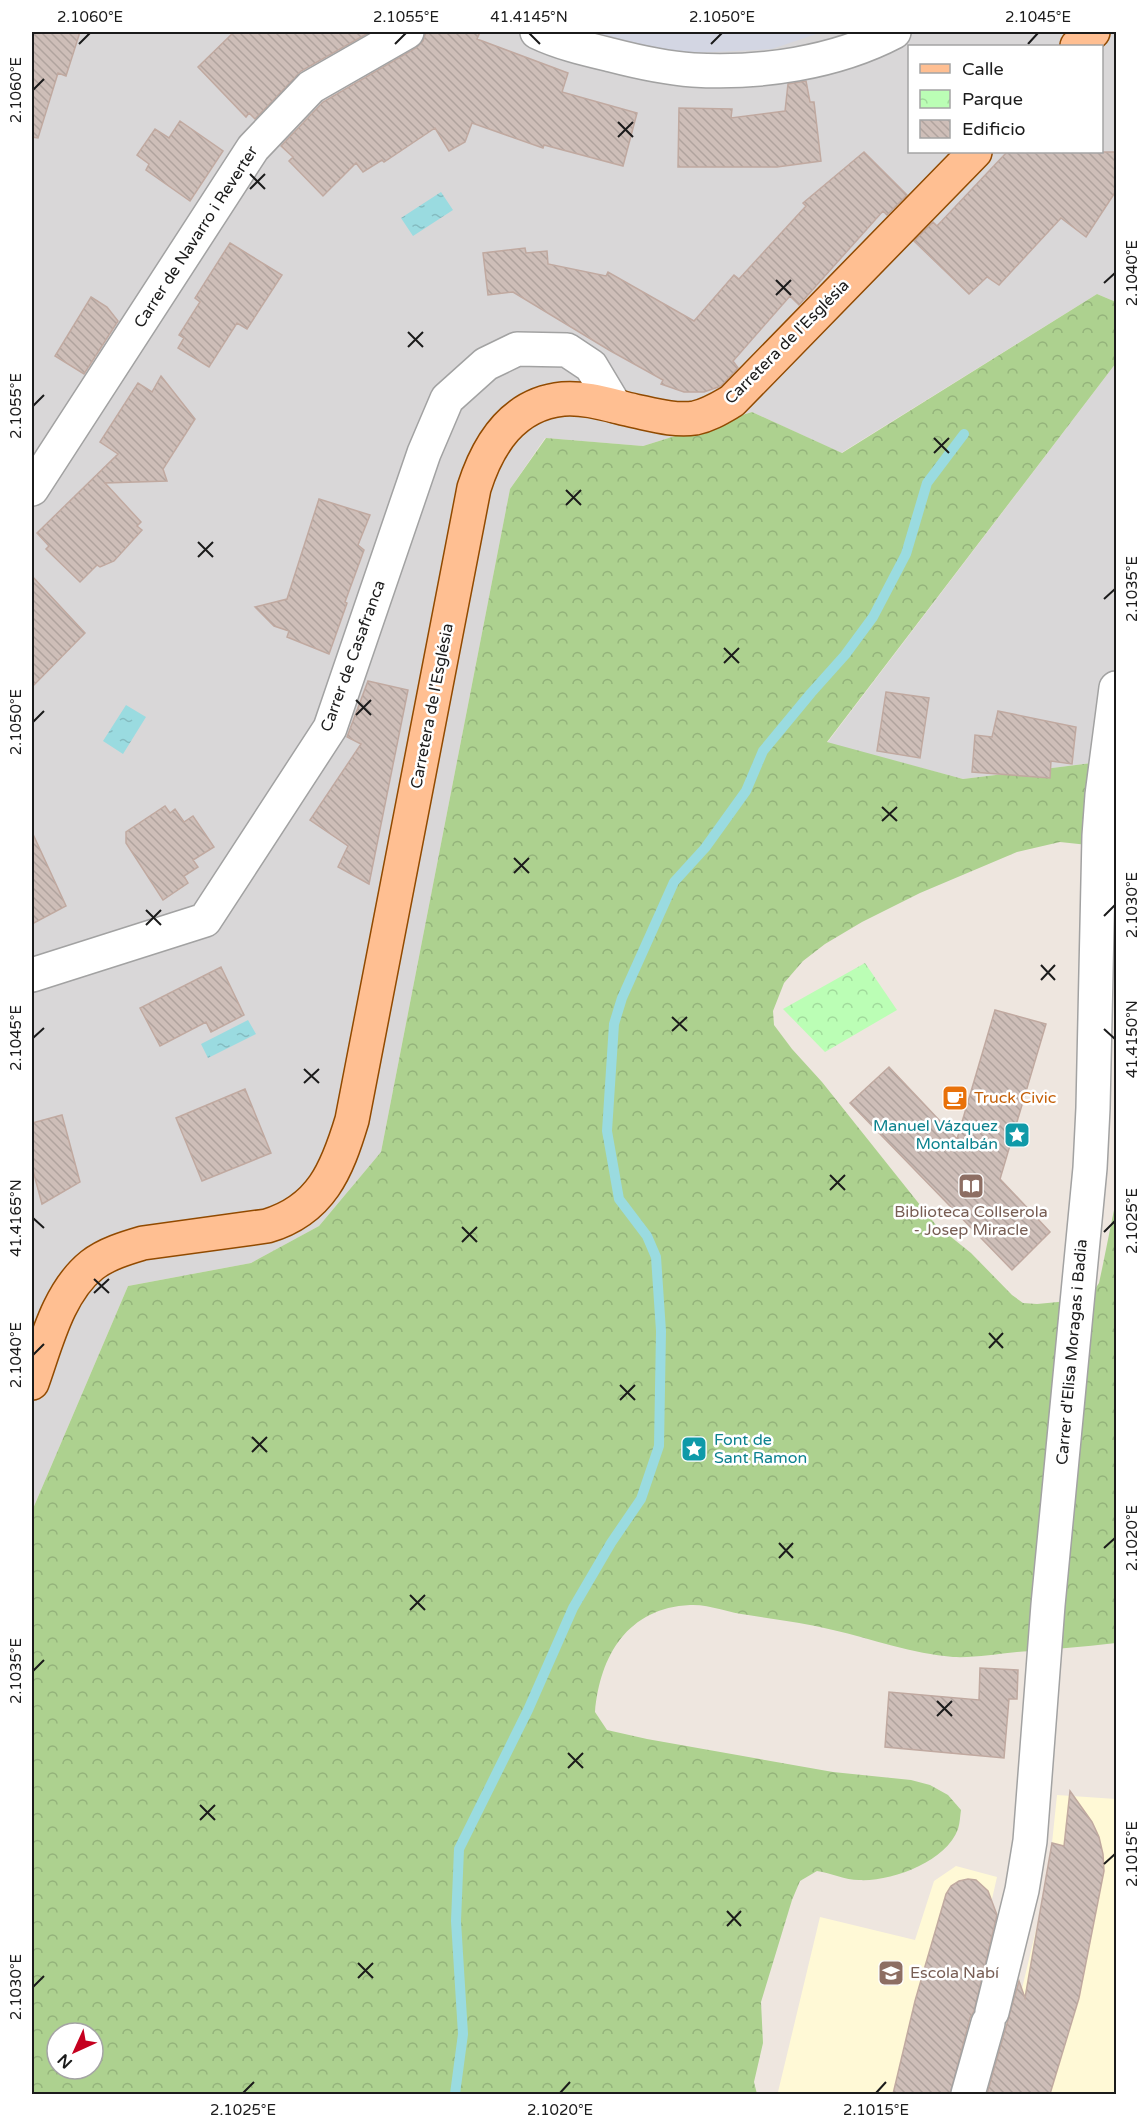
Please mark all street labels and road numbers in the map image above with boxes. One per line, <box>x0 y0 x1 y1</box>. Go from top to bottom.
street label: Carrer de Navarro i Reverter <box>130 142 263 332</box>
street label: Carretera de l'Església <box>721 276 853 408</box>
street label: Carrer de Casafranca <box>316 577 390 735</box>
street label: Carretera de l'Església <box>406 622 458 790</box>
street label: Carrer d'Elisa Moragas i Badia <box>1052 1238 1092 1466</box>

